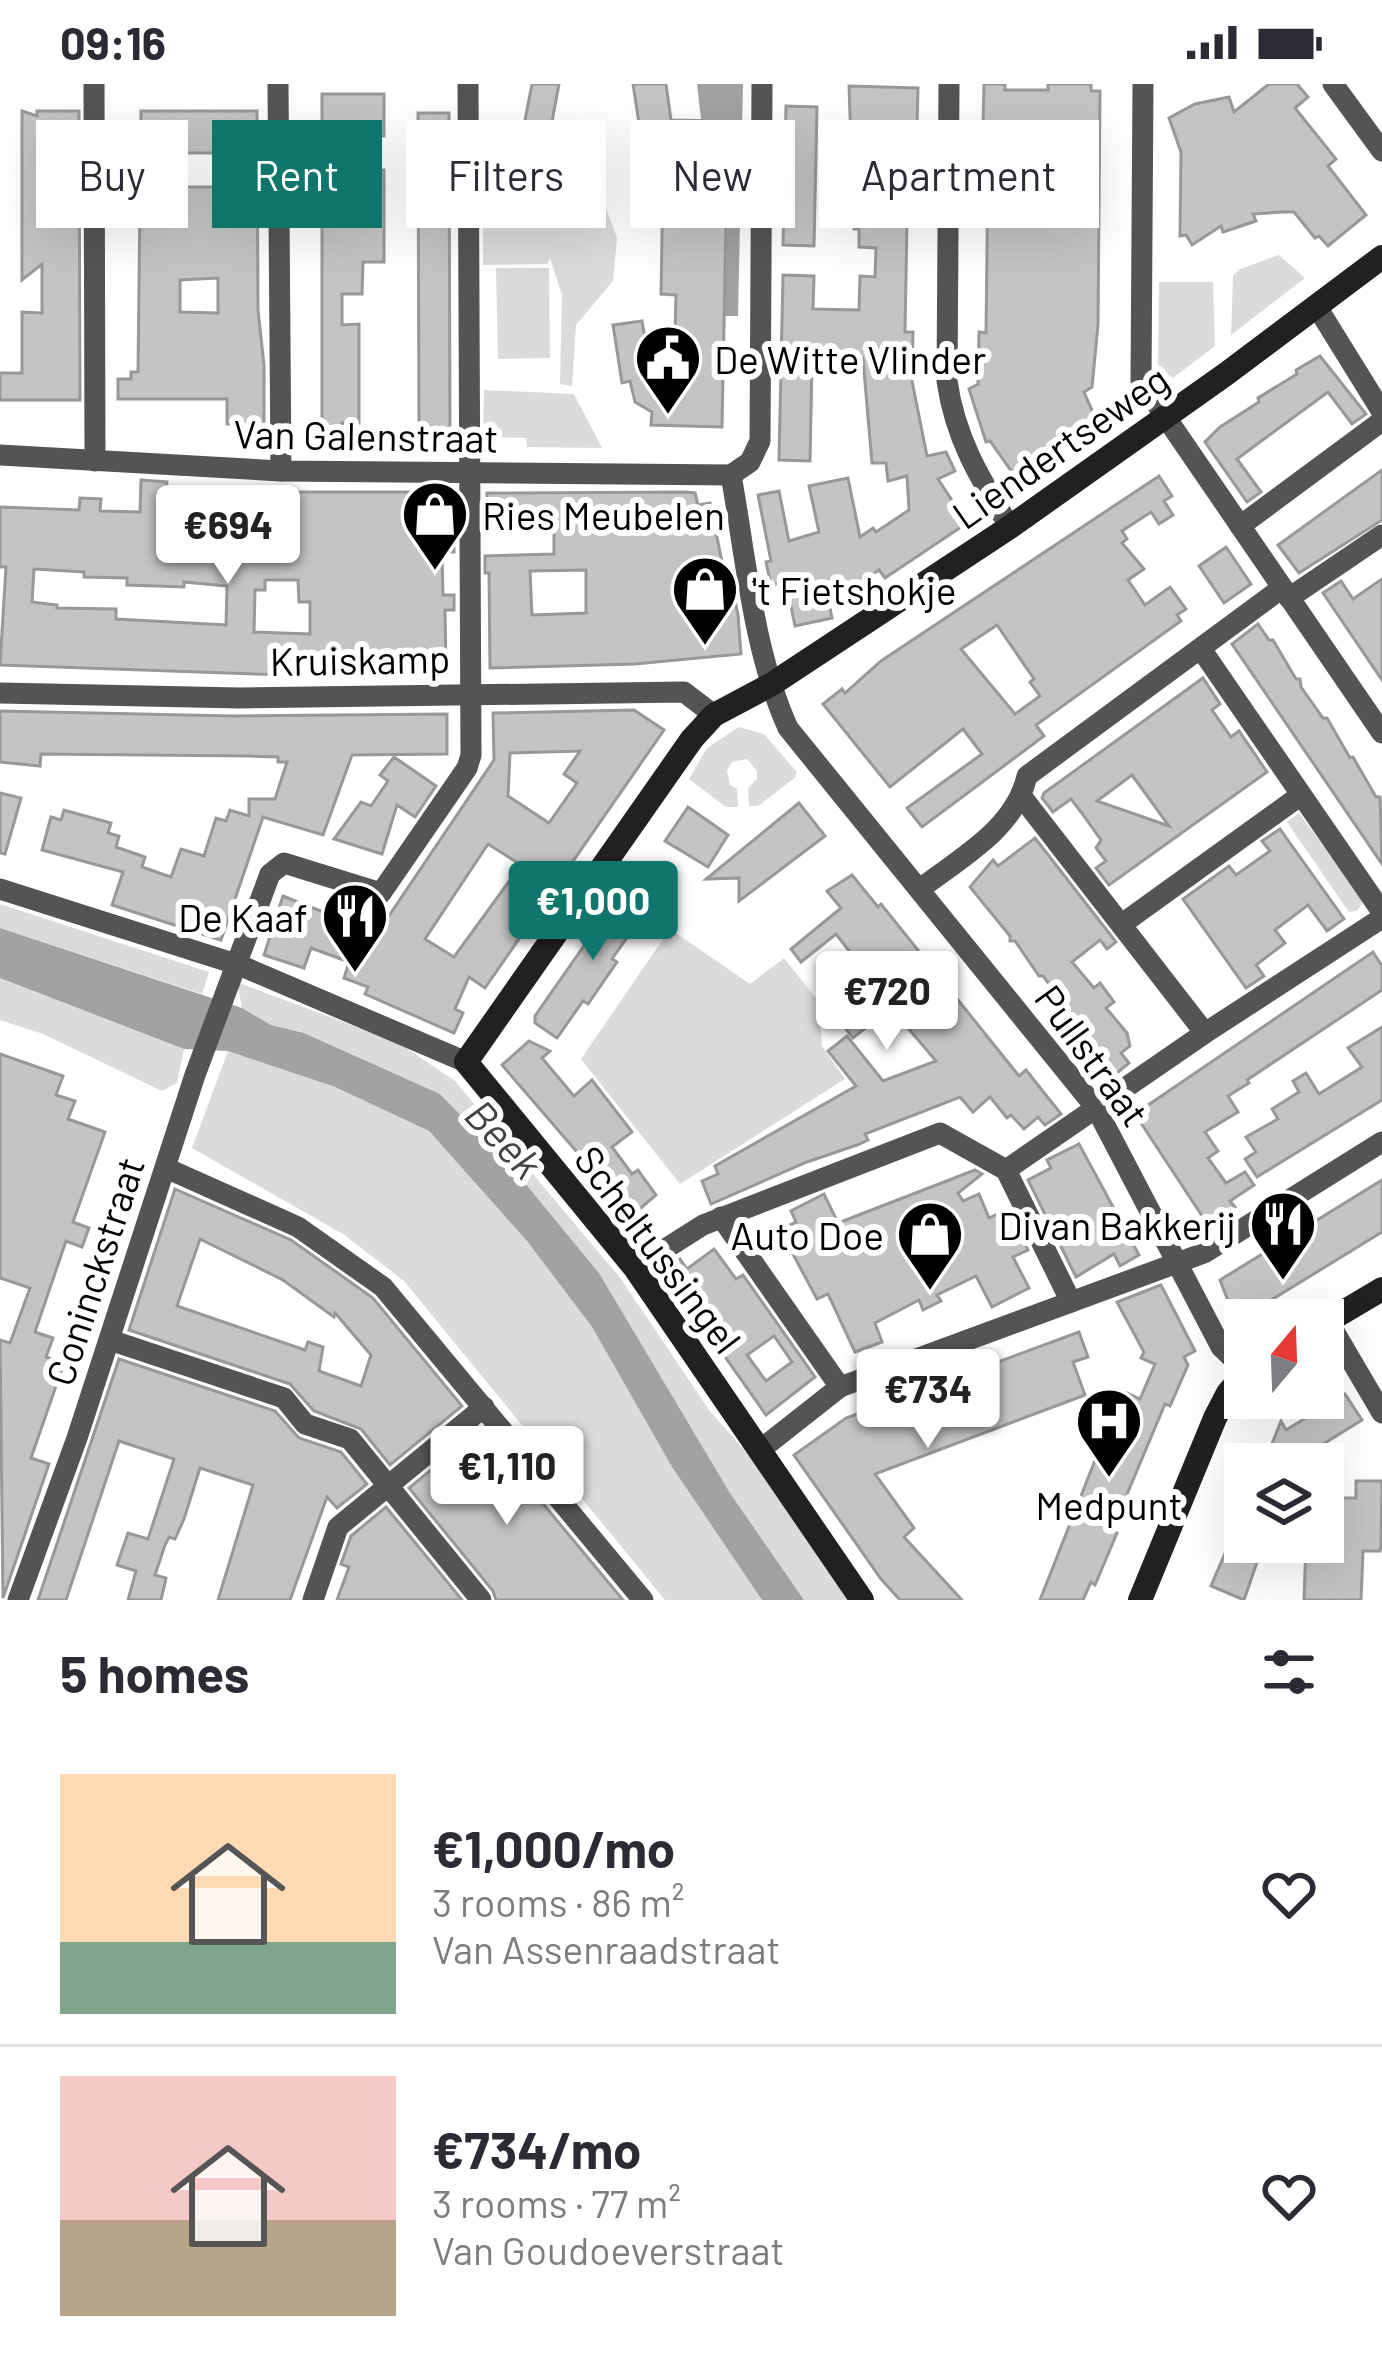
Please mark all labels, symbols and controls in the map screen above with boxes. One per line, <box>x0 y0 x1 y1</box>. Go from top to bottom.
text: 09:16 <box>60 15 166 69</box>
chip: Buy <box>36 120 188 228</box>
chip: Rent <box>212 120 382 228</box>
chip: Filters <box>406 120 606 228</box>
chip: New <box>630 120 795 228</box>
chip: Apartment <box>819 120 1099 228</box>
public building icon: De Witte Vlinder <box>633 323 703 417</box>
place label: De Witte Vlinder <box>714 335 986 382</box>
street label: Liendertseweg <box>943 354 1177 538</box>
street label: Van Galenstraat <box>233 409 499 461</box>
shop icon: Ries Meubelen <box>400 479 470 573</box>
pin: €694 <box>157 485 299 587</box>
place label: Ries Meubelen <box>482 491 725 538</box>
text: €694 <box>183 500 273 547</box>
shop icon: 't Fietshokje <box>670 554 740 648</box>
place label: 't Fietshokje <box>752 566 957 613</box>
street label: Kruiskamp <box>269 634 451 684</box>
pin: €1,000 <box>495 861 691 963</box>
text: €1,000 <box>536 876 650 923</box>
restaurant icon: De Kaaf <box>320 881 390 975</box>
place label: De Kaaf <box>178 893 308 940</box>
pin: €720 <box>816 951 958 1053</box>
text: €720 <box>843 966 931 1013</box>
street label: Pullstraat <box>1026 975 1160 1135</box>
water label: Beek <box>456 1088 554 1188</box>
street label: Scheltussingel <box>566 1136 752 1362</box>
street label: Coninckstraat <box>35 1151 153 1391</box>
restaurant icon: Divan Bakkerij <box>1248 1189 1318 1283</box>
shop icon: Auto Doe <box>895 1199 965 1293</box>
place label: Divan Bakkerij <box>998 1201 1236 1248</box>
place label: Auto Doe <box>731 1211 884 1258</box>
north arrow <box>1224 1299 1344 1419</box>
map controls <box>1224 1299 1344 1563</box>
pin: €734 <box>857 1349 999 1451</box>
text: €734 <box>884 1364 972 1411</box>
hospital icon: Medpunt <box>1074 1386 1144 1480</box>
pin: €1,110 <box>409 1426 605 1528</box>
text: €1,110 <box>458 1441 556 1488</box>
button: layers <box>1224 1443 1344 1563</box>
place label: Medpunt <box>1035 1481 1183 1528</box>
icon: filters <box>1256 1639 1322 1705</box>
text: 5 homes <box>60 1642 249 1703</box>
text: €1,000/mo <box>432 1817 675 1878</box>
icon: home <box>156 1822 300 1966</box>
icon: heart <box>1256 1861 1322 1927</box>
text: 3 rooms · 86 m² <box>432 1878 684 1925</box>
text: Van Assenraadstraat <box>432 1925 780 1972</box>
text: €734/mo <box>432 2118 642 2179</box>
icon: home <box>156 2124 300 2268</box>
icon: heart <box>1256 2163 1322 2229</box>
text: 3 rooms · 77 m² <box>432 2179 681 2226</box>
text: Van Goudoeverstraat <box>432 2226 784 2273</box>

